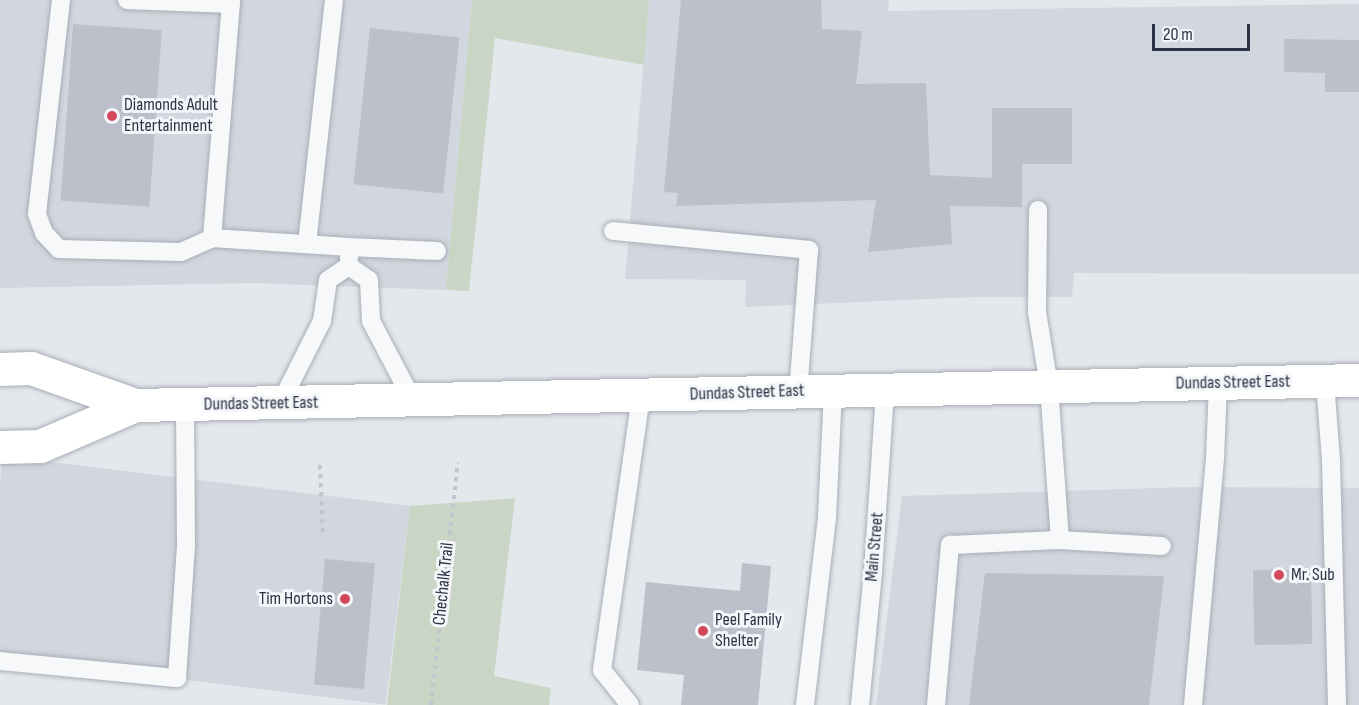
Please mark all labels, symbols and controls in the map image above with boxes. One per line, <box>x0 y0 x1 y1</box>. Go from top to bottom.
scale bar <box>1155 12 1252 50</box>
text: 20 m <box>1163 24 1193 45</box>
place label: Diamonds Adult Entertainment <box>124 95 218 138</box>
marker: Diamonds Adult Entertainment <box>105 109 119 123</box>
street label: Dundas Street East <box>1175 371 1291 395</box>
street label: Dundas Street East <box>689 380 805 406</box>
street label: Dundas Street East <box>203 392 319 416</box>
street label: Main Street <box>861 511 889 583</box>
street label: Chechalk Trail <box>429 542 459 626</box>
place label: Mr. Sub <box>1291 564 1335 586</box>
marker: Mr. Sub <box>1272 568 1286 582</box>
place label: Tim Hortons <box>259 588 333 610</box>
marker: Tim Hortons <box>338 592 352 606</box>
place label: Peel Family Shelter <box>715 610 782 652</box>
marker: Peel Family Shelter <box>696 624 710 638</box>

